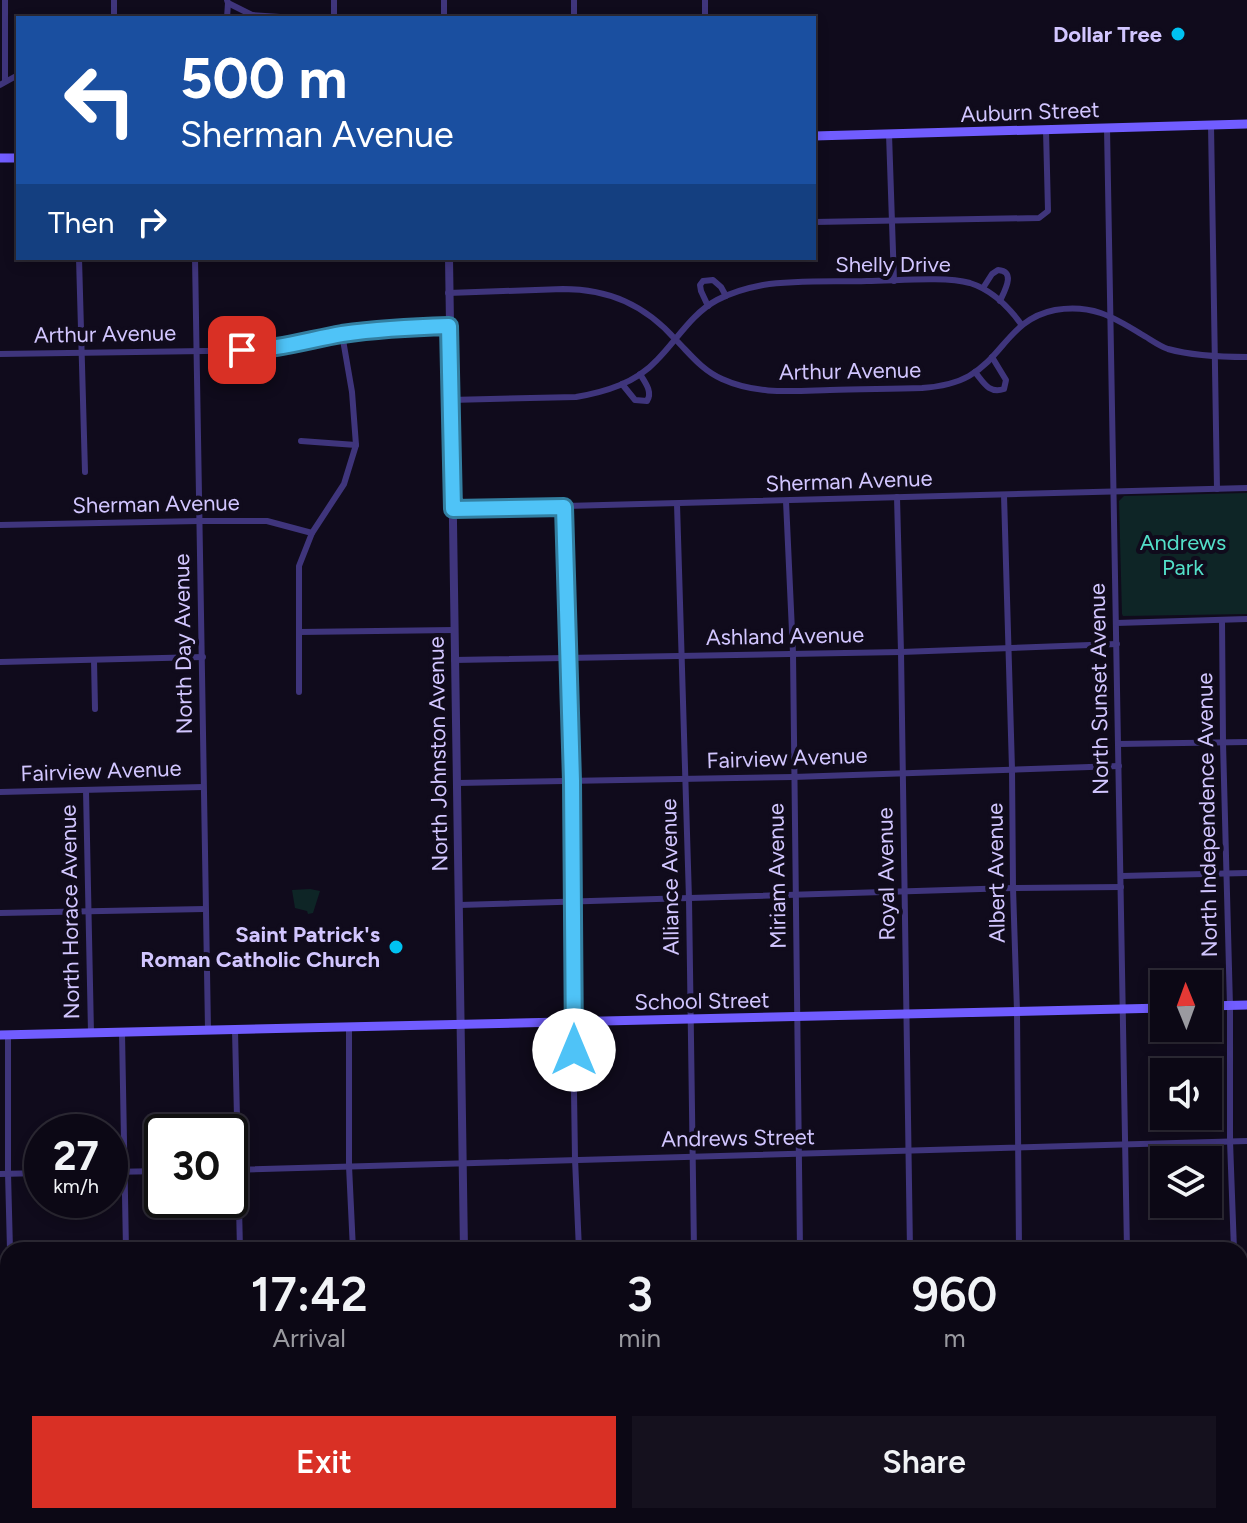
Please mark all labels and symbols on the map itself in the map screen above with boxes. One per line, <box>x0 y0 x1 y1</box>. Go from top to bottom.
place label: Dollar Tree <box>1053 21 1162 48</box>
marker: Dollar Tree <box>1169 25 1187 43</box>
street label: Auburn Street <box>960 96 1100 128</box>
street label: Shelly Drive <box>835 251 951 278</box>
pin <box>208 316 276 384</box>
street label: Arthur Avenue <box>34 319 176 349</box>
street label: Arthur Avenue <box>779 356 921 386</box>
street label: Sherman Avenue <box>765 465 933 497</box>
street label: Sherman Avenue <box>72 489 240 519</box>
park label: Andrews Park <box>1140 529 1226 581</box>
street label: North Day Avenue <box>168 553 198 735</box>
street label: North Sunset Avenue <box>1084 583 1114 795</box>
street label: Ashland Avenue <box>706 621 864 651</box>
street label: North Johnston Avenue <box>422 636 454 872</box>
street label: North Independence Avenue <box>1191 672 1223 958</box>
street label: Fairview Avenue <box>706 742 868 774</box>
street label: Fairview Avenue <box>20 755 182 787</box>
street label: Alliance Avenue <box>655 798 685 956</box>
street label: Miriam Avenue <box>762 803 792 949</box>
street label: Albert Avenue <box>981 803 1011 943</box>
street label: North Horace Avenue <box>55 804 85 1020</box>
street label: Royal Avenue <box>871 807 901 941</box>
place label: Saint Patrick's Roman Catholic Church <box>140 921 380 973</box>
marker: Saint Patrick's Roman Catholic Church <box>387 938 405 956</box>
north arrow <box>1150 970 1222 1042</box>
street label: School Street <box>634 986 770 1016</box>
position arrow <box>532 1008 616 1092</box>
speed limit sign: 30 <box>144 1114 248 1218</box>
street label: Andrews Street <box>661 1123 815 1153</box>

